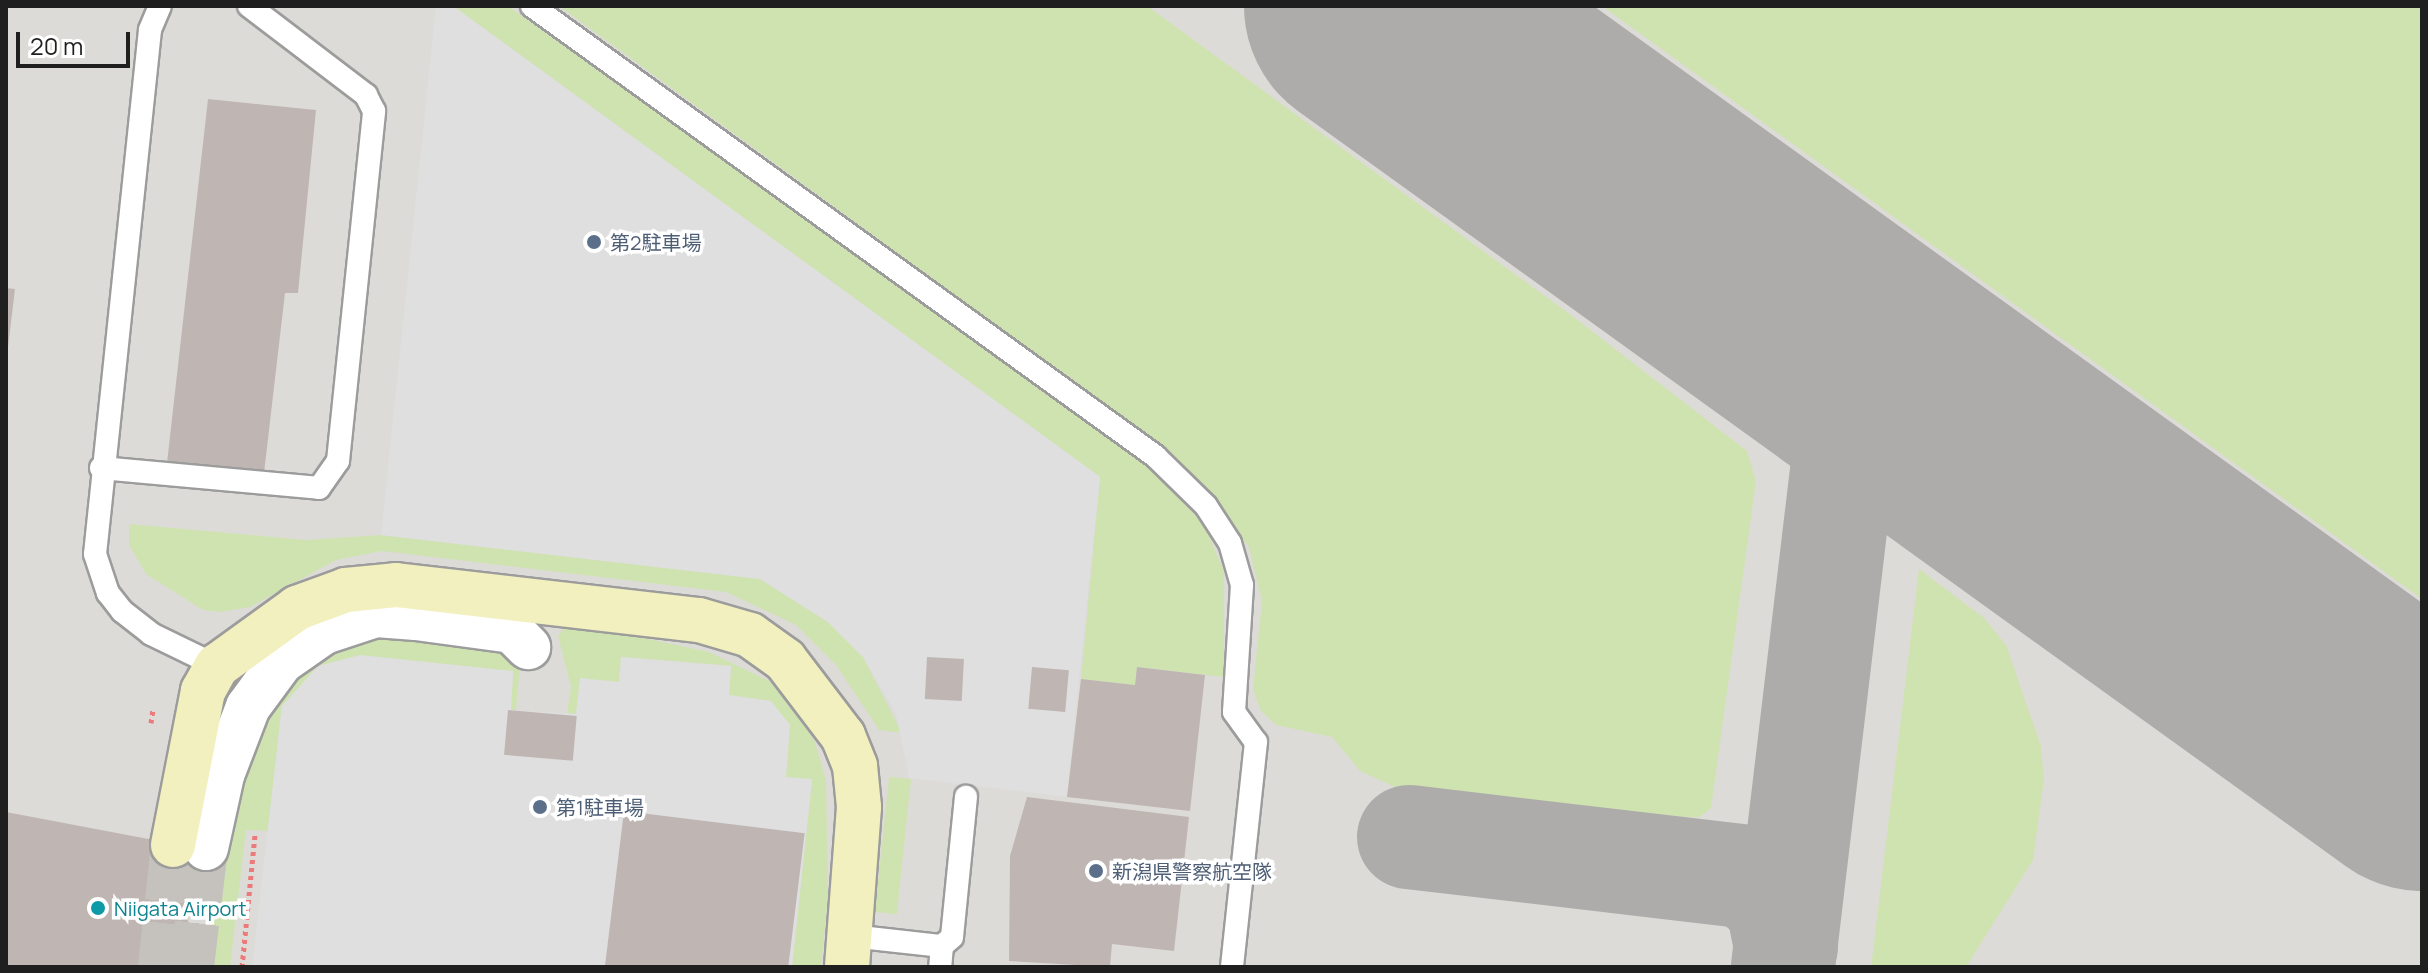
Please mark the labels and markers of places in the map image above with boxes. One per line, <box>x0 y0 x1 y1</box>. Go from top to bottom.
place label: 第2駐車場 <box>610 230 701 254</box>
marker: 第2駐車場 <box>585 233 603 251</box>
place label: 第1駐車場 <box>556 795 644 819</box>
marker: 第1駐車場 <box>531 798 549 816</box>
place label: 新潟県警察航空隊 <box>1112 859 1272 883</box>
marker: 新潟県警察航空隊 <box>1087 862 1105 880</box>
place label: Niigata Airport <box>114 896 247 920</box>
marker: Niigata Airport <box>89 899 107 917</box>

